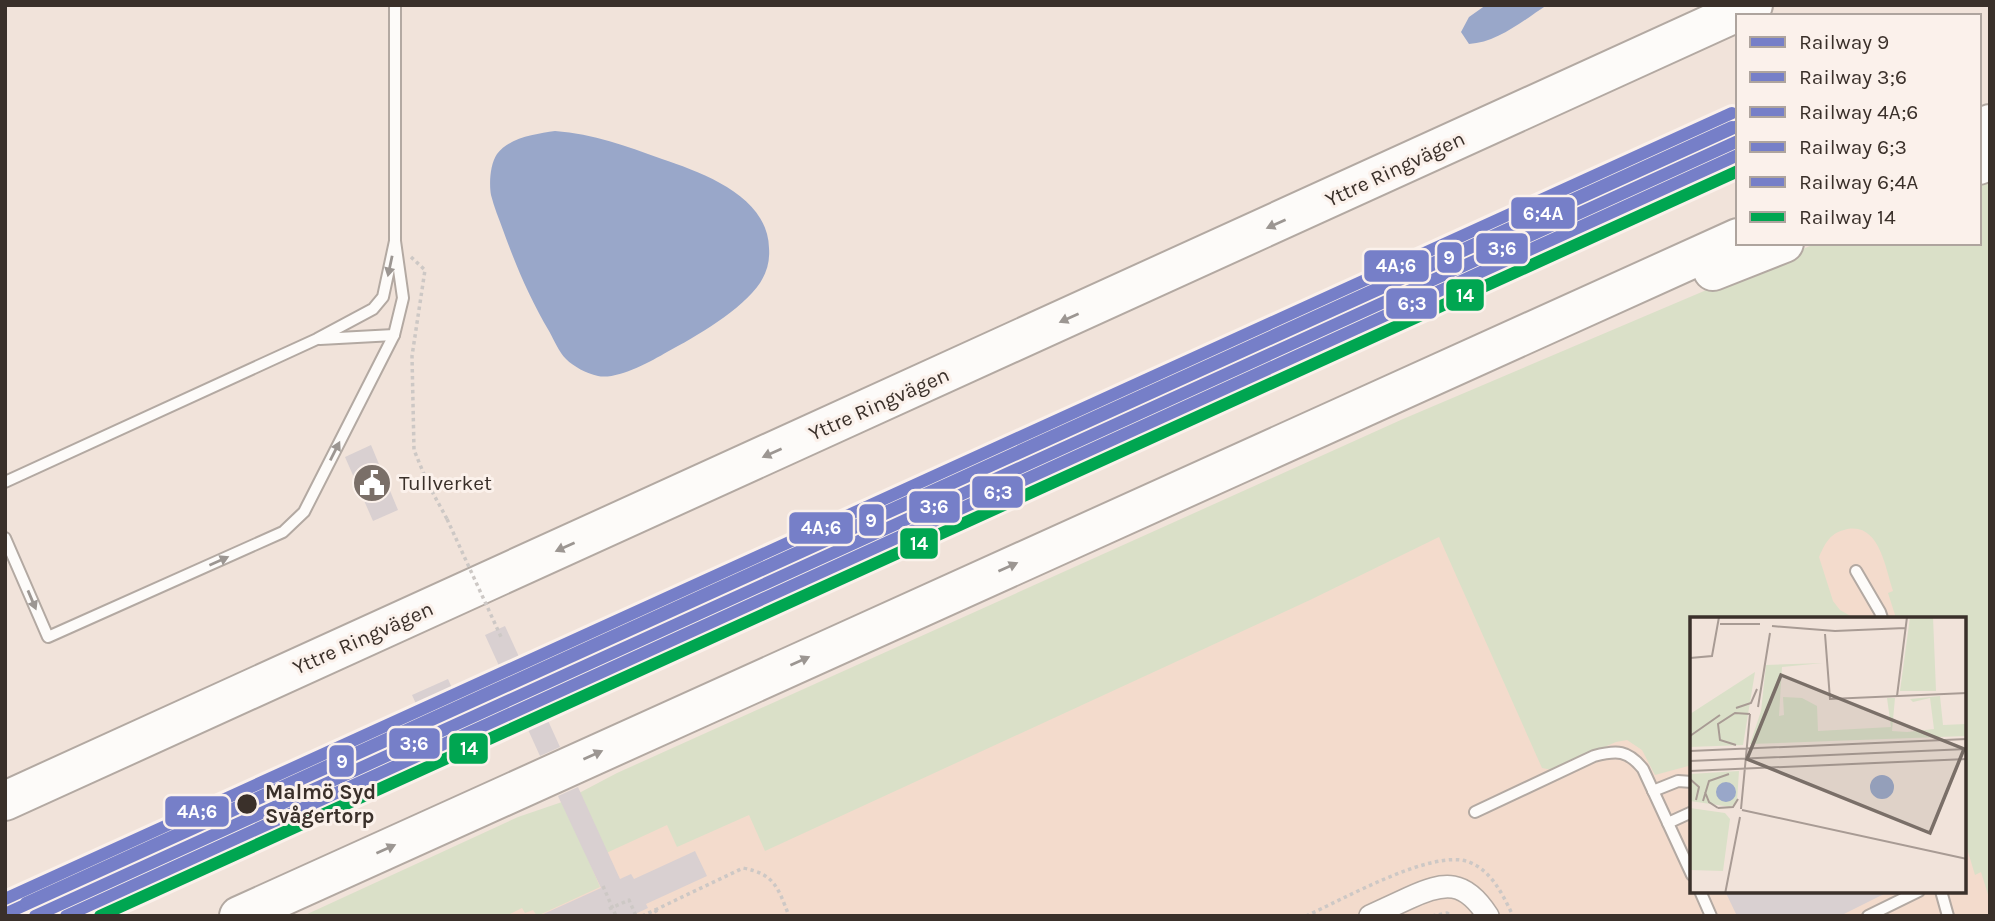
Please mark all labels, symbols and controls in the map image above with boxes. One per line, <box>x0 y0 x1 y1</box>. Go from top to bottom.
legend <box>1736 14 1981 245</box>
text: Railway 9 <box>1799 30 1889 54</box>
text: Railway 3;6 <box>1799 65 1907 89</box>
text: Railway 4A;6 <box>1799 100 1918 124</box>
street label: Yttre Ringvägen <box>1322 126 1468 212</box>
text: Railway 6;3 <box>1799 135 1907 159</box>
text: Railway 6;4A <box>1799 170 1918 194</box>
line badge: 6;4A <box>1510 196 1576 230</box>
text: 6;4A <box>1523 203 1563 225</box>
text: Railway 14 <box>1799 205 1896 229</box>
one-way arrow <box>1266 218 1286 230</box>
line badge: 3;6 <box>1475 232 1529 265</box>
text: 3;6 <box>1487 238 1517 260</box>
line badge: 9 <box>1436 241 1463 274</box>
text: 9 <box>1443 247 1455 269</box>
line badge: 4A;6 <box>1363 249 1430 283</box>
one-way arrow <box>384 255 395 277</box>
text: 4A;6 <box>1376 255 1416 277</box>
line badge: 14 <box>1445 278 1485 312</box>
text: 14 <box>1456 285 1475 307</box>
line badge: 6;3 <box>1385 287 1438 320</box>
text: 6;3 <box>1397 293 1427 315</box>
one-way arrow <box>1058 313 1079 324</box>
street label: Yttre Ringvägen <box>805 362 953 446</box>
one-way arrow <box>329 441 340 461</box>
one-way arrow <box>762 447 782 458</box>
public building icon: Tullverket <box>351 462 393 504</box>
place label: Tullverket <box>399 471 492 495</box>
line badge: 6;3 <box>971 475 1024 509</box>
text: 6;3 <box>983 482 1013 504</box>
line badge: 3;6 <box>908 490 961 524</box>
text: 3;6 <box>919 496 949 518</box>
line badge: 9 <box>858 503 885 537</box>
text: 9 <box>865 510 877 532</box>
line badge: 4A;6 <box>788 511 854 545</box>
text: 4A;6 <box>801 517 841 539</box>
line badge: 14 <box>899 527 939 560</box>
text: 14 <box>910 533 929 555</box>
one-way arrow <box>555 541 575 553</box>
one-way arrow <box>209 555 230 566</box>
one-way arrow <box>997 561 1018 572</box>
one-way arrow <box>27 590 38 611</box>
street label: Yttre Ringvägen <box>289 596 437 680</box>
inset map <box>1690 617 1967 893</box>
one-way arrow <box>790 655 810 667</box>
line badge: 3;6 <box>388 727 441 760</box>
line badge: 14 <box>448 732 489 765</box>
text: 3;6 <box>399 733 429 755</box>
text: 14 <box>460 738 479 760</box>
line badge: 9 <box>328 744 355 778</box>
one-way arrow <box>583 749 603 761</box>
text: 9 <box>336 751 348 773</box>
place label: Malmö Syd Svågertorp <box>265 780 376 828</box>
marker: Malmö Syd Svågertorp <box>235 792 259 816</box>
line badge: 4A;6 <box>164 795 230 828</box>
text: 4A;6 <box>177 801 217 823</box>
one-way arrow <box>376 843 396 855</box>

